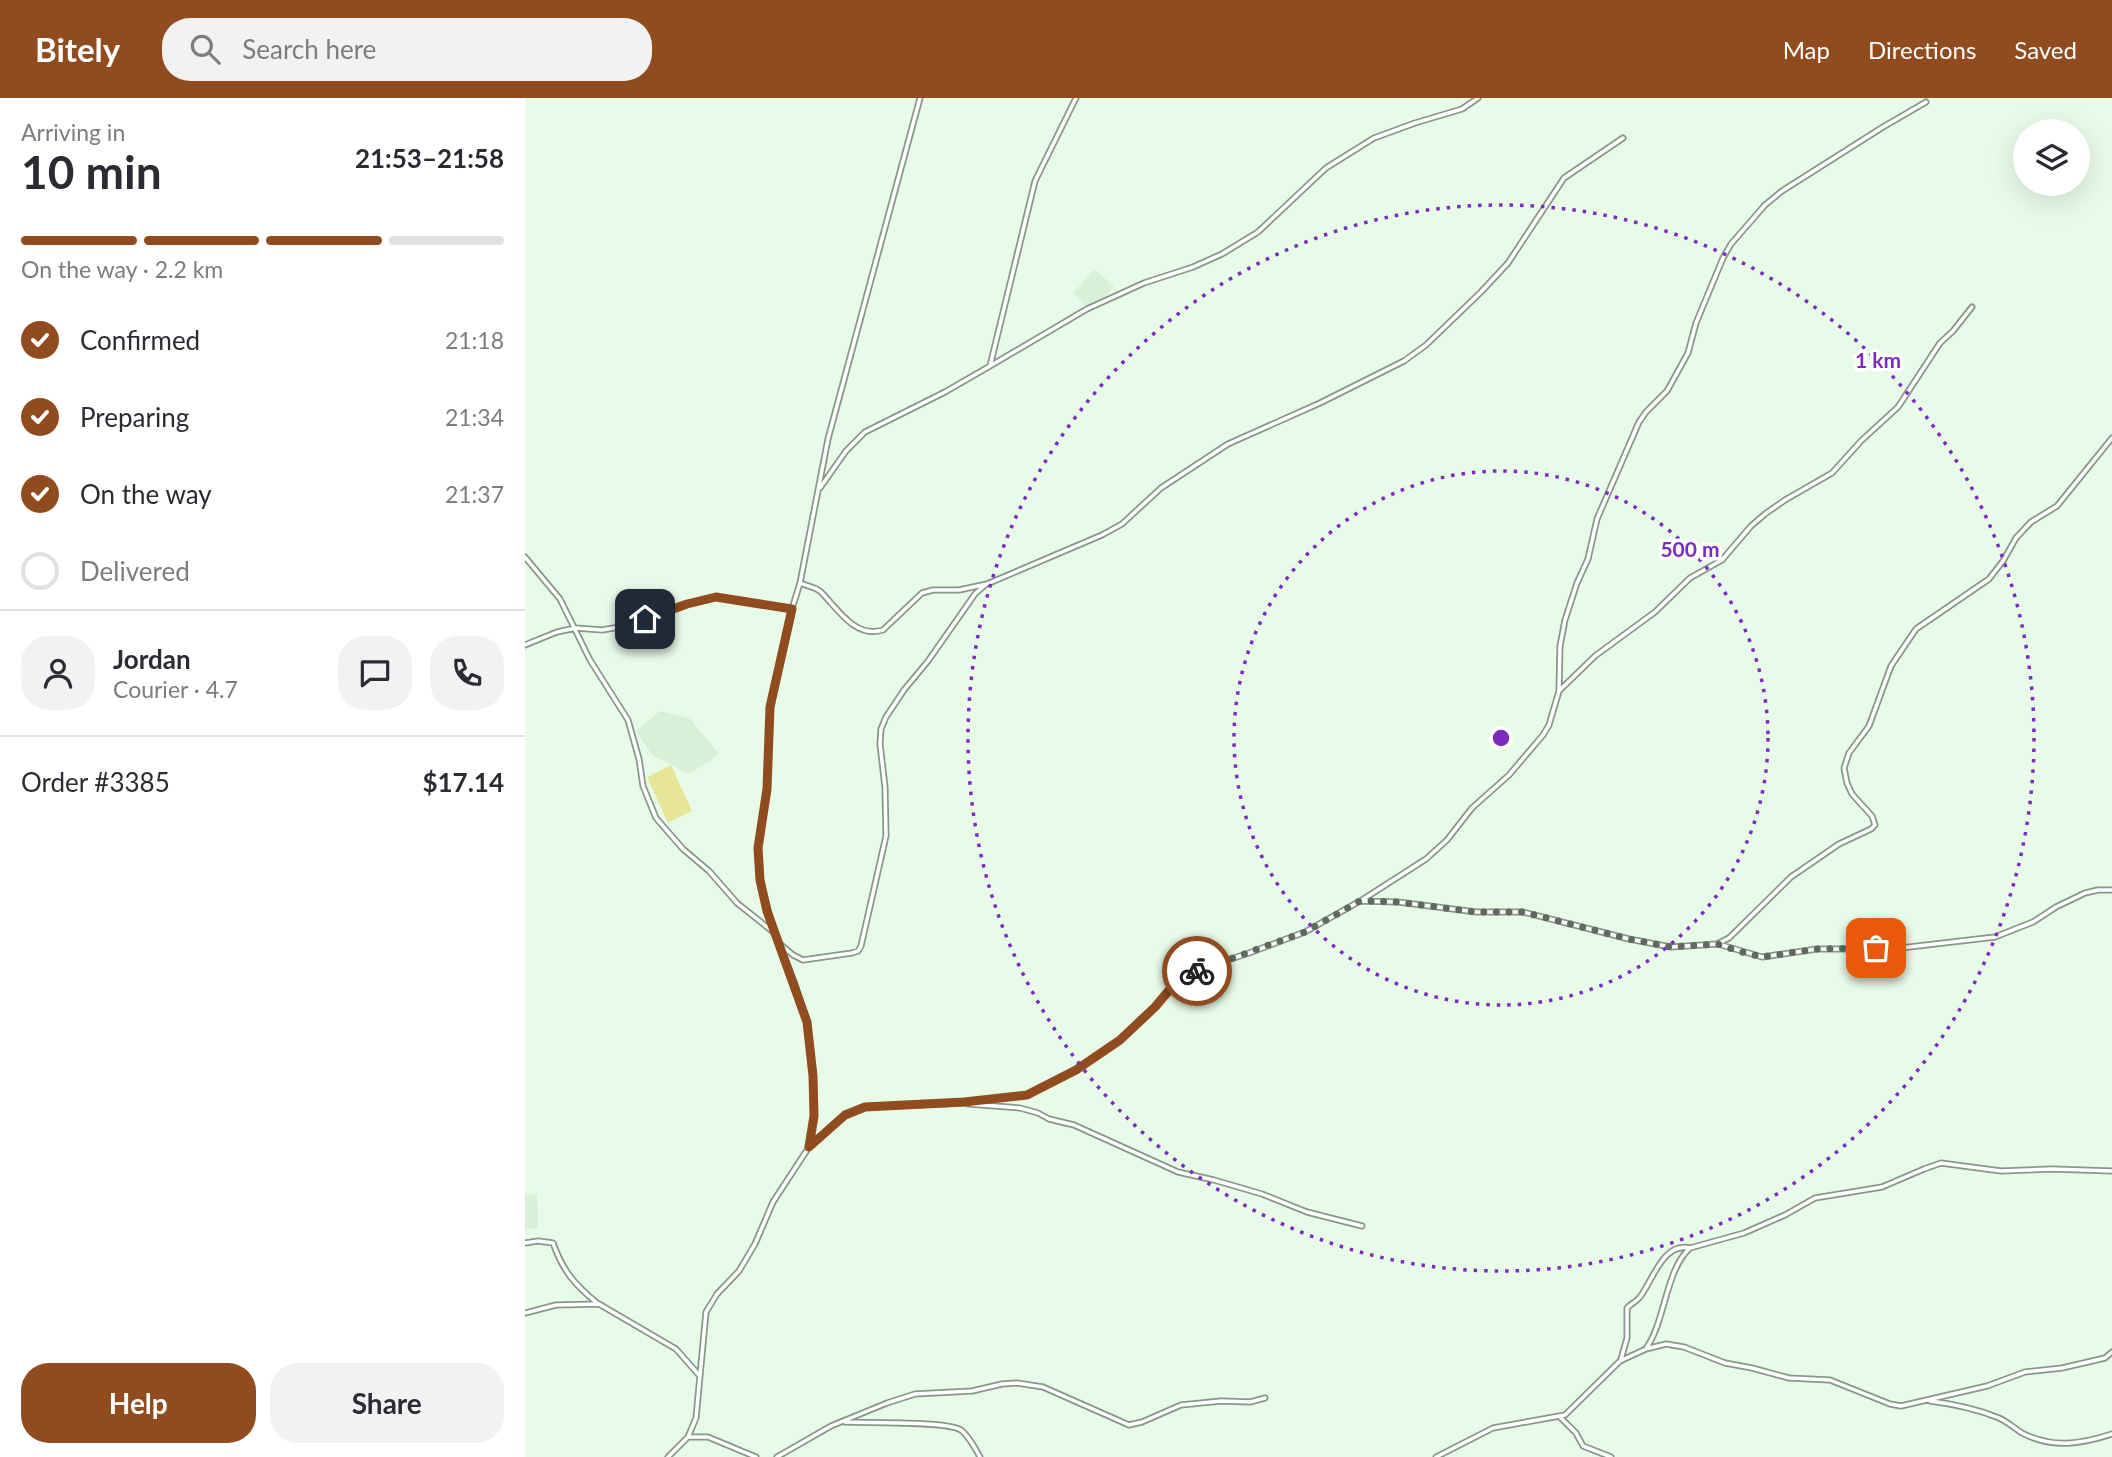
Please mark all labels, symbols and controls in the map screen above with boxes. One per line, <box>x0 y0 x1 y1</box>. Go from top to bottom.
search box <box>162 18 652 81</box>
text: Bitely <box>35 29 120 69</box>
icon: search <box>186 30 224 68</box>
text: Search here <box>242 33 376 65</box>
text: Map <box>1783 35 1830 64</box>
text: Directions <box>1868 35 1976 64</box>
text: Saved <box>2014 35 2077 64</box>
text: Arriving in <box>21 118 125 146</box>
map controls <box>2013 119 2090 196</box>
button: layers <box>2013 119 2090 196</box>
text: 21:53–21:58 <box>355 142 504 174</box>
text: 10 min <box>21 144 162 199</box>
text: On the way · 2.2 km <box>21 255 223 283</box>
icon: check <box>21 321 59 359</box>
text: Confirmed <box>80 324 200 356</box>
text: 21:18 <box>445 326 504 354</box>
text: 1 km <box>1855 347 1901 372</box>
icon: check <box>21 398 59 436</box>
text: Preparing <box>80 401 189 433</box>
text: 21:34 <box>445 403 504 431</box>
icon: check <box>21 475 59 513</box>
text: On the way <box>80 478 212 510</box>
text: 21:37 <box>445 480 504 508</box>
text: 500 m <box>1660 536 1720 561</box>
text: Delivered <box>80 555 190 587</box>
pin <box>615 589 675 649</box>
icon: home <box>626 600 664 638</box>
button: person <box>21 636 95 710</box>
button: chat <box>338 636 412 710</box>
button: phone <box>430 636 504 710</box>
text: Jordan <box>113 643 191 675</box>
text: Courier · 4.7 <box>113 675 238 703</box>
centre of rings <box>1489 726 1513 750</box>
text: Order #3385 <box>21 766 170 798</box>
text: $17.14 <box>422 766 504 798</box>
pin <box>1846 918 1906 978</box>
icon: bag <box>1857 929 1895 967</box>
courier <box>1162 936 1232 1006</box>
icon: bike <box>1178 952 1216 990</box>
button: Help <box>21 1363 256 1443</box>
button: Share <box>270 1363 504 1443</box>

